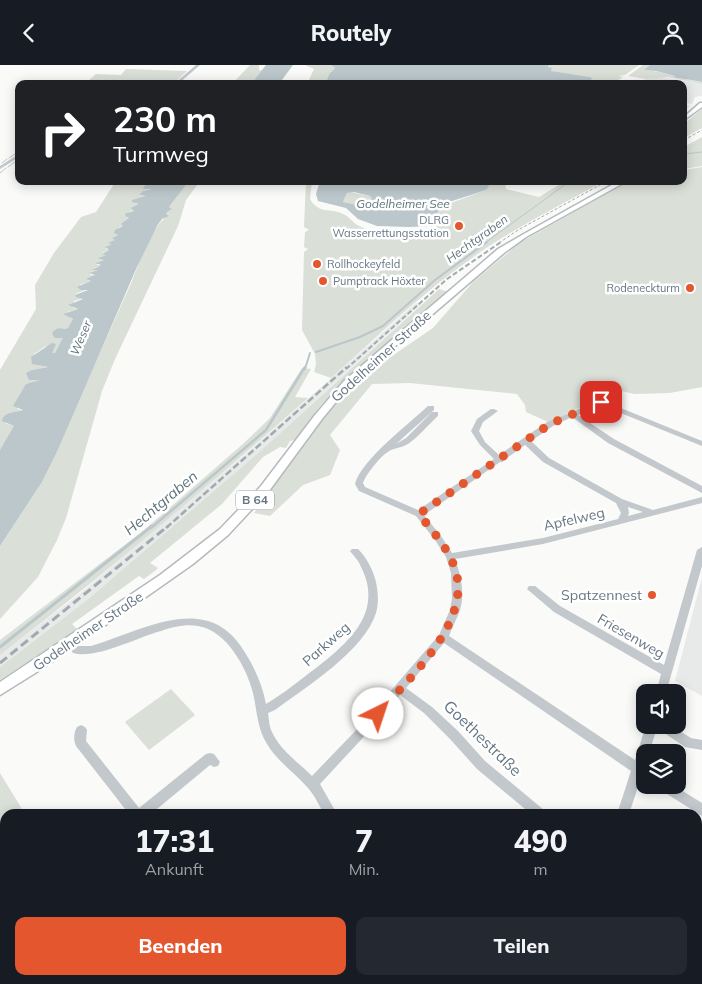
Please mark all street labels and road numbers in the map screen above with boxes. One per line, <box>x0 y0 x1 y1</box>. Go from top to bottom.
street label: Godelheimer Straße <box>327 306 435 406</box>
road number: B 64 <box>236 491 274 509</box>
street label: Apfelweg <box>542 503 606 535</box>
street label: Godelheimer Straße <box>30 588 146 674</box>
street label: Friesenweg <box>594 610 668 662</box>
street label: Parkweg <box>299 618 353 670</box>
street label: Goethestraße <box>440 696 526 780</box>

